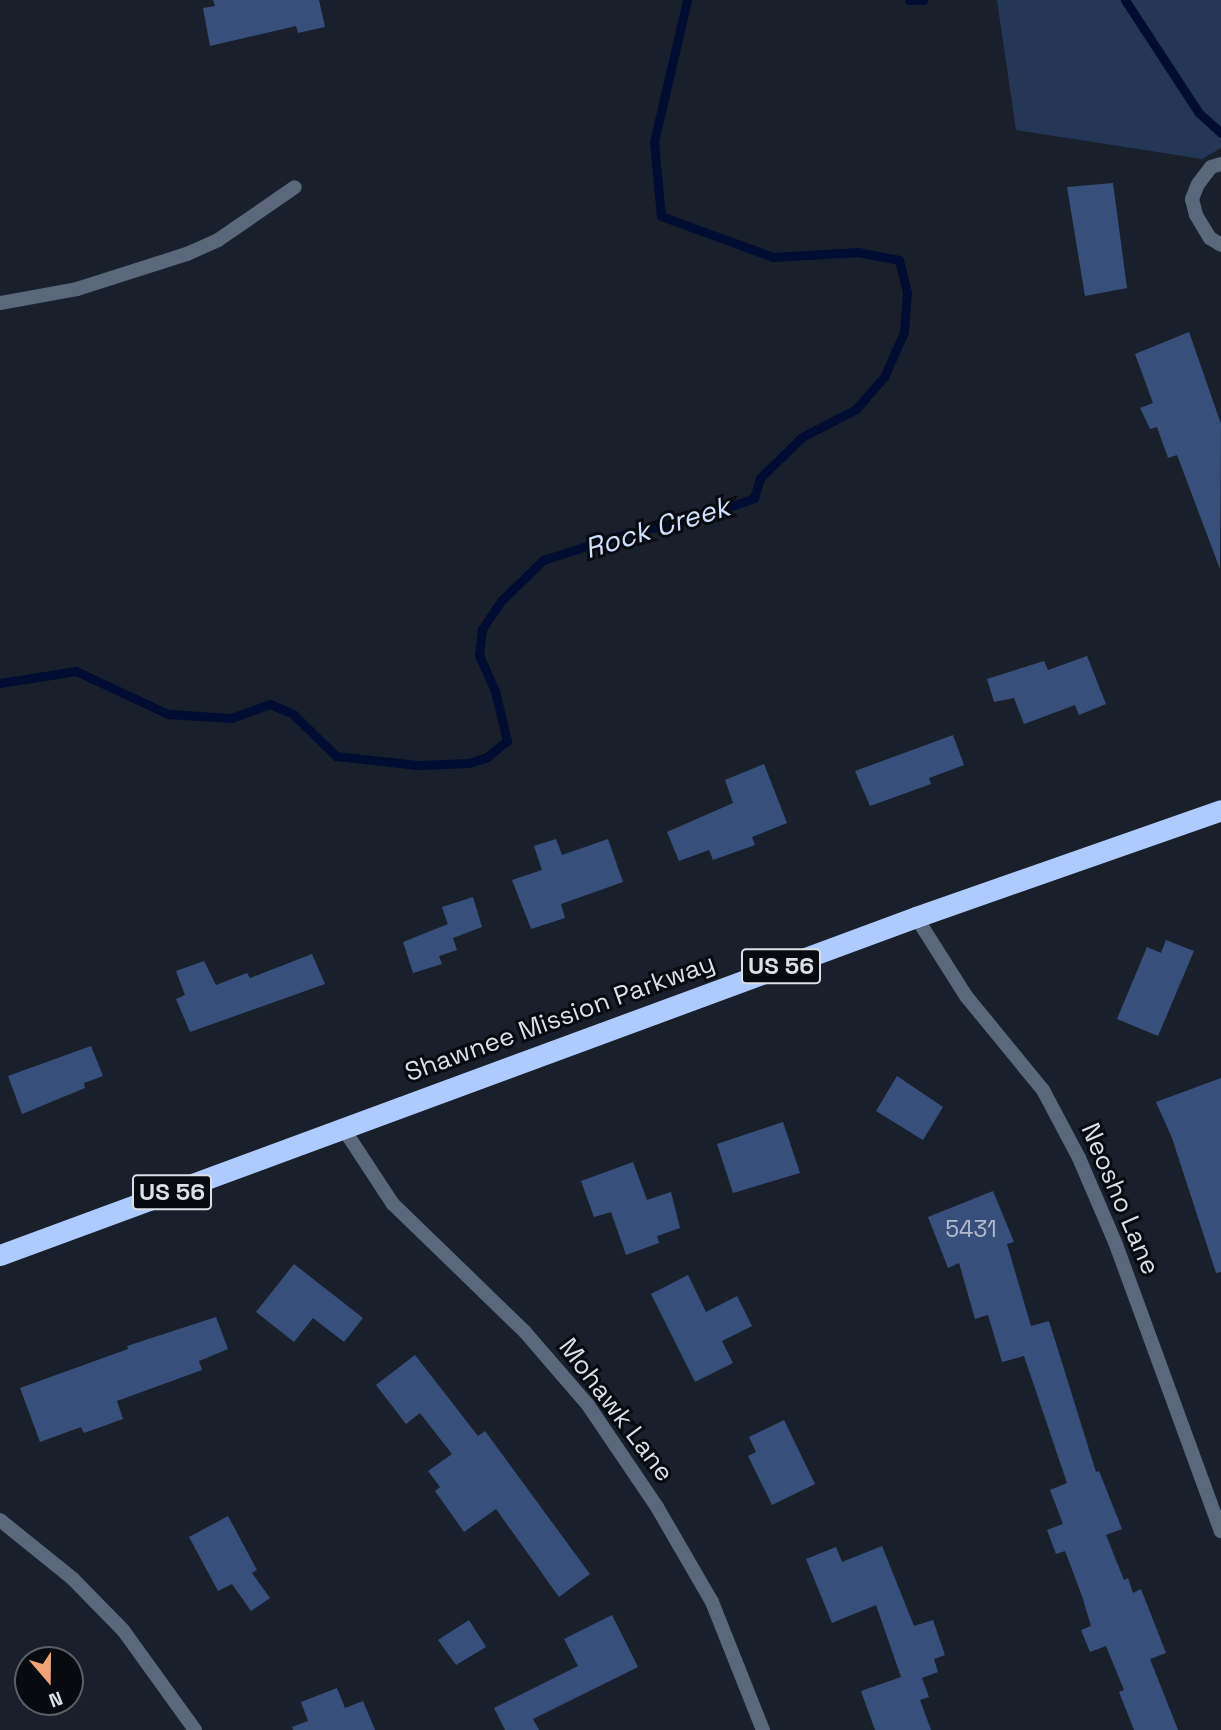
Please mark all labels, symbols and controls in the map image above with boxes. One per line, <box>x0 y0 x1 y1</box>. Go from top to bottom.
water label: Rock Creek <box>580 489 734 565</box>
road number: US 56 <box>741 946 821 986</box>
street label: Shawnee Mission Parkway <box>401 947 719 1089</box>
street label: Neosho Lane <box>1074 1119 1166 1279</box>
road number: US 56 <box>132 1172 212 1212</box>
house number: 5431 <box>945 1215 997 1243</box>
street label: Mohawk Lane <box>552 1332 680 1488</box>
north arrow <box>14 1646 84 1716</box>
text: N <box>45 1685 66 1713</box>

